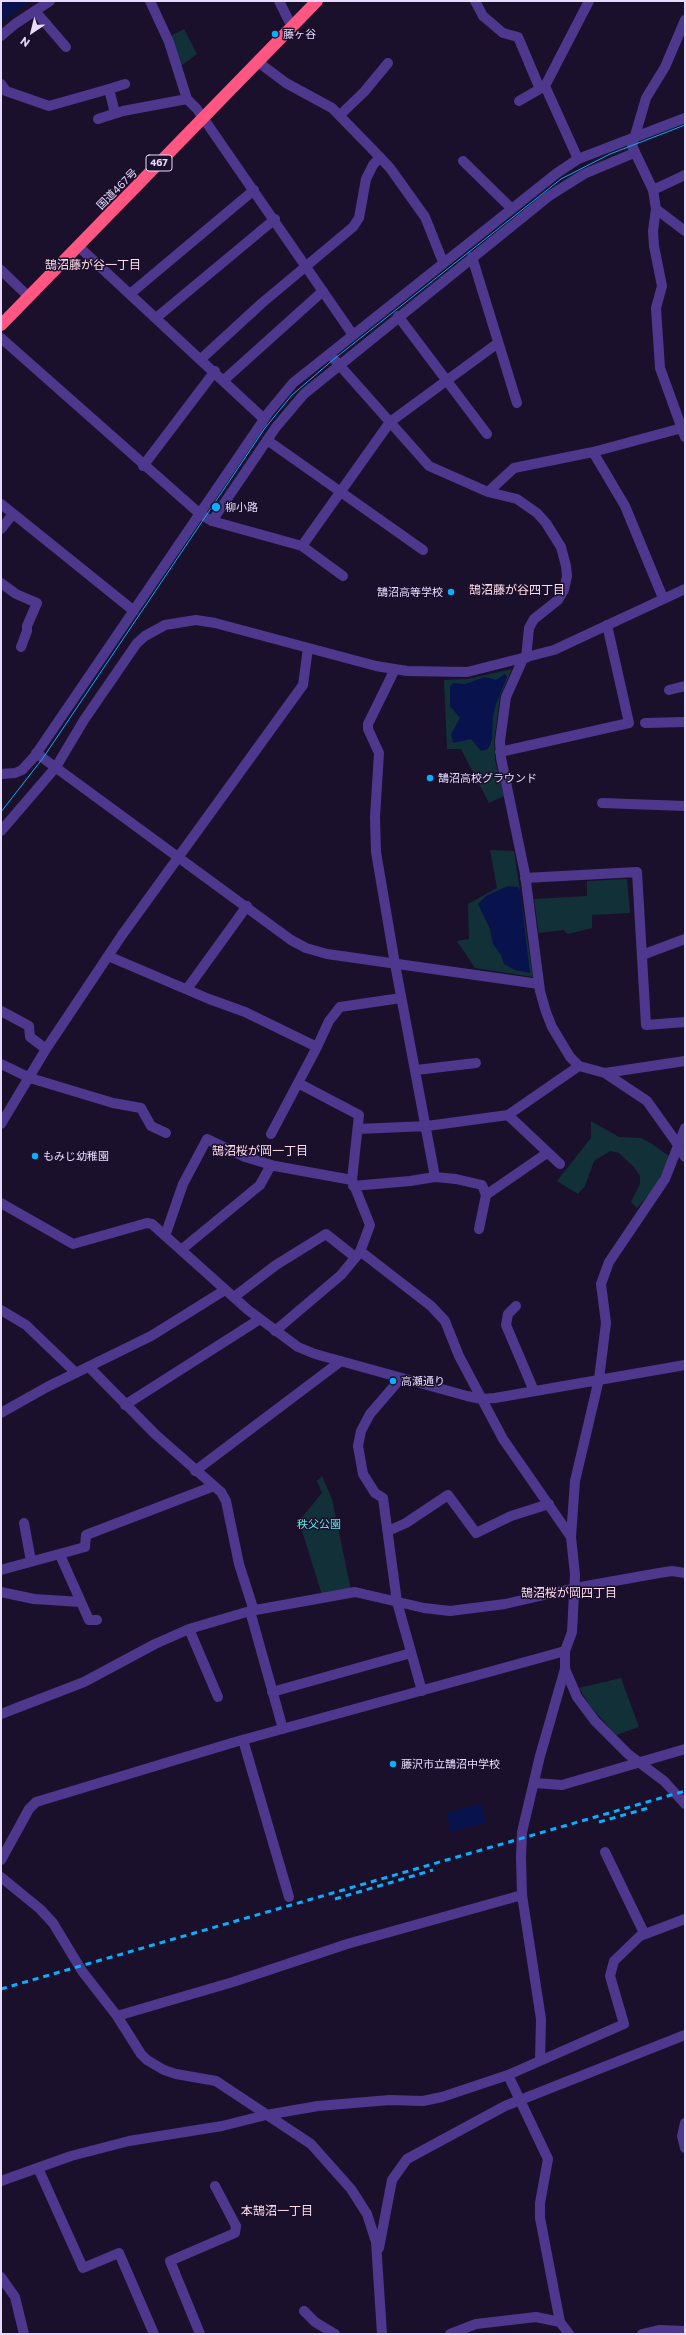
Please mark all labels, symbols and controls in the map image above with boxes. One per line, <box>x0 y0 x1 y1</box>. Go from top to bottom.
north arrow <box>12 12 52 52</box>
place label: 藤ヶ谷 <box>283 27 316 41</box>
marker: 藤ヶ谷 <box>270 29 280 39</box>
text: N <box>18 35 32 50</box>
road number: 467 <box>146 155 172 171</box>
street label: 国道467号 <box>94 166 140 212</box>
district label: 鵠沼藤が谷一丁目 <box>45 258 141 272</box>
place label: 柳小路 <box>225 500 258 514</box>
marker: 柳小路 <box>210 501 222 513</box>
district label: 鵠沼藤が谷四丁目 <box>469 583 565 597</box>
place label: 鵠沼高等学校 <box>377 585 443 599</box>
marker: 鵠沼高等学校 <box>446 587 456 597</box>
place label: 鵠沼高校グラウンド <box>438 771 537 785</box>
marker: 鵠沼高校グラウンド <box>425 773 435 783</box>
district label: 鵠沼桜が岡一丁目 <box>212 1144 308 1158</box>
place label: もみじ幼稚園 <box>43 1149 109 1163</box>
marker: もみじ幼稚園 <box>30 1151 40 1161</box>
place label: 高瀬通り <box>401 1374 445 1388</box>
marker: 高瀬通り <box>388 1376 398 1386</box>
park label: 秩父公園 <box>297 1517 341 1531</box>
district label: 鵠沼桜が岡四丁目 <box>521 1586 617 1600</box>
place label: 藤沢市立鵠沼中学校 <box>401 1757 500 1771</box>
marker: 藤沢市立鵠沼中学校 <box>388 1759 398 1769</box>
district label: 本鵠沼一丁目 <box>241 2204 313 2218</box>

